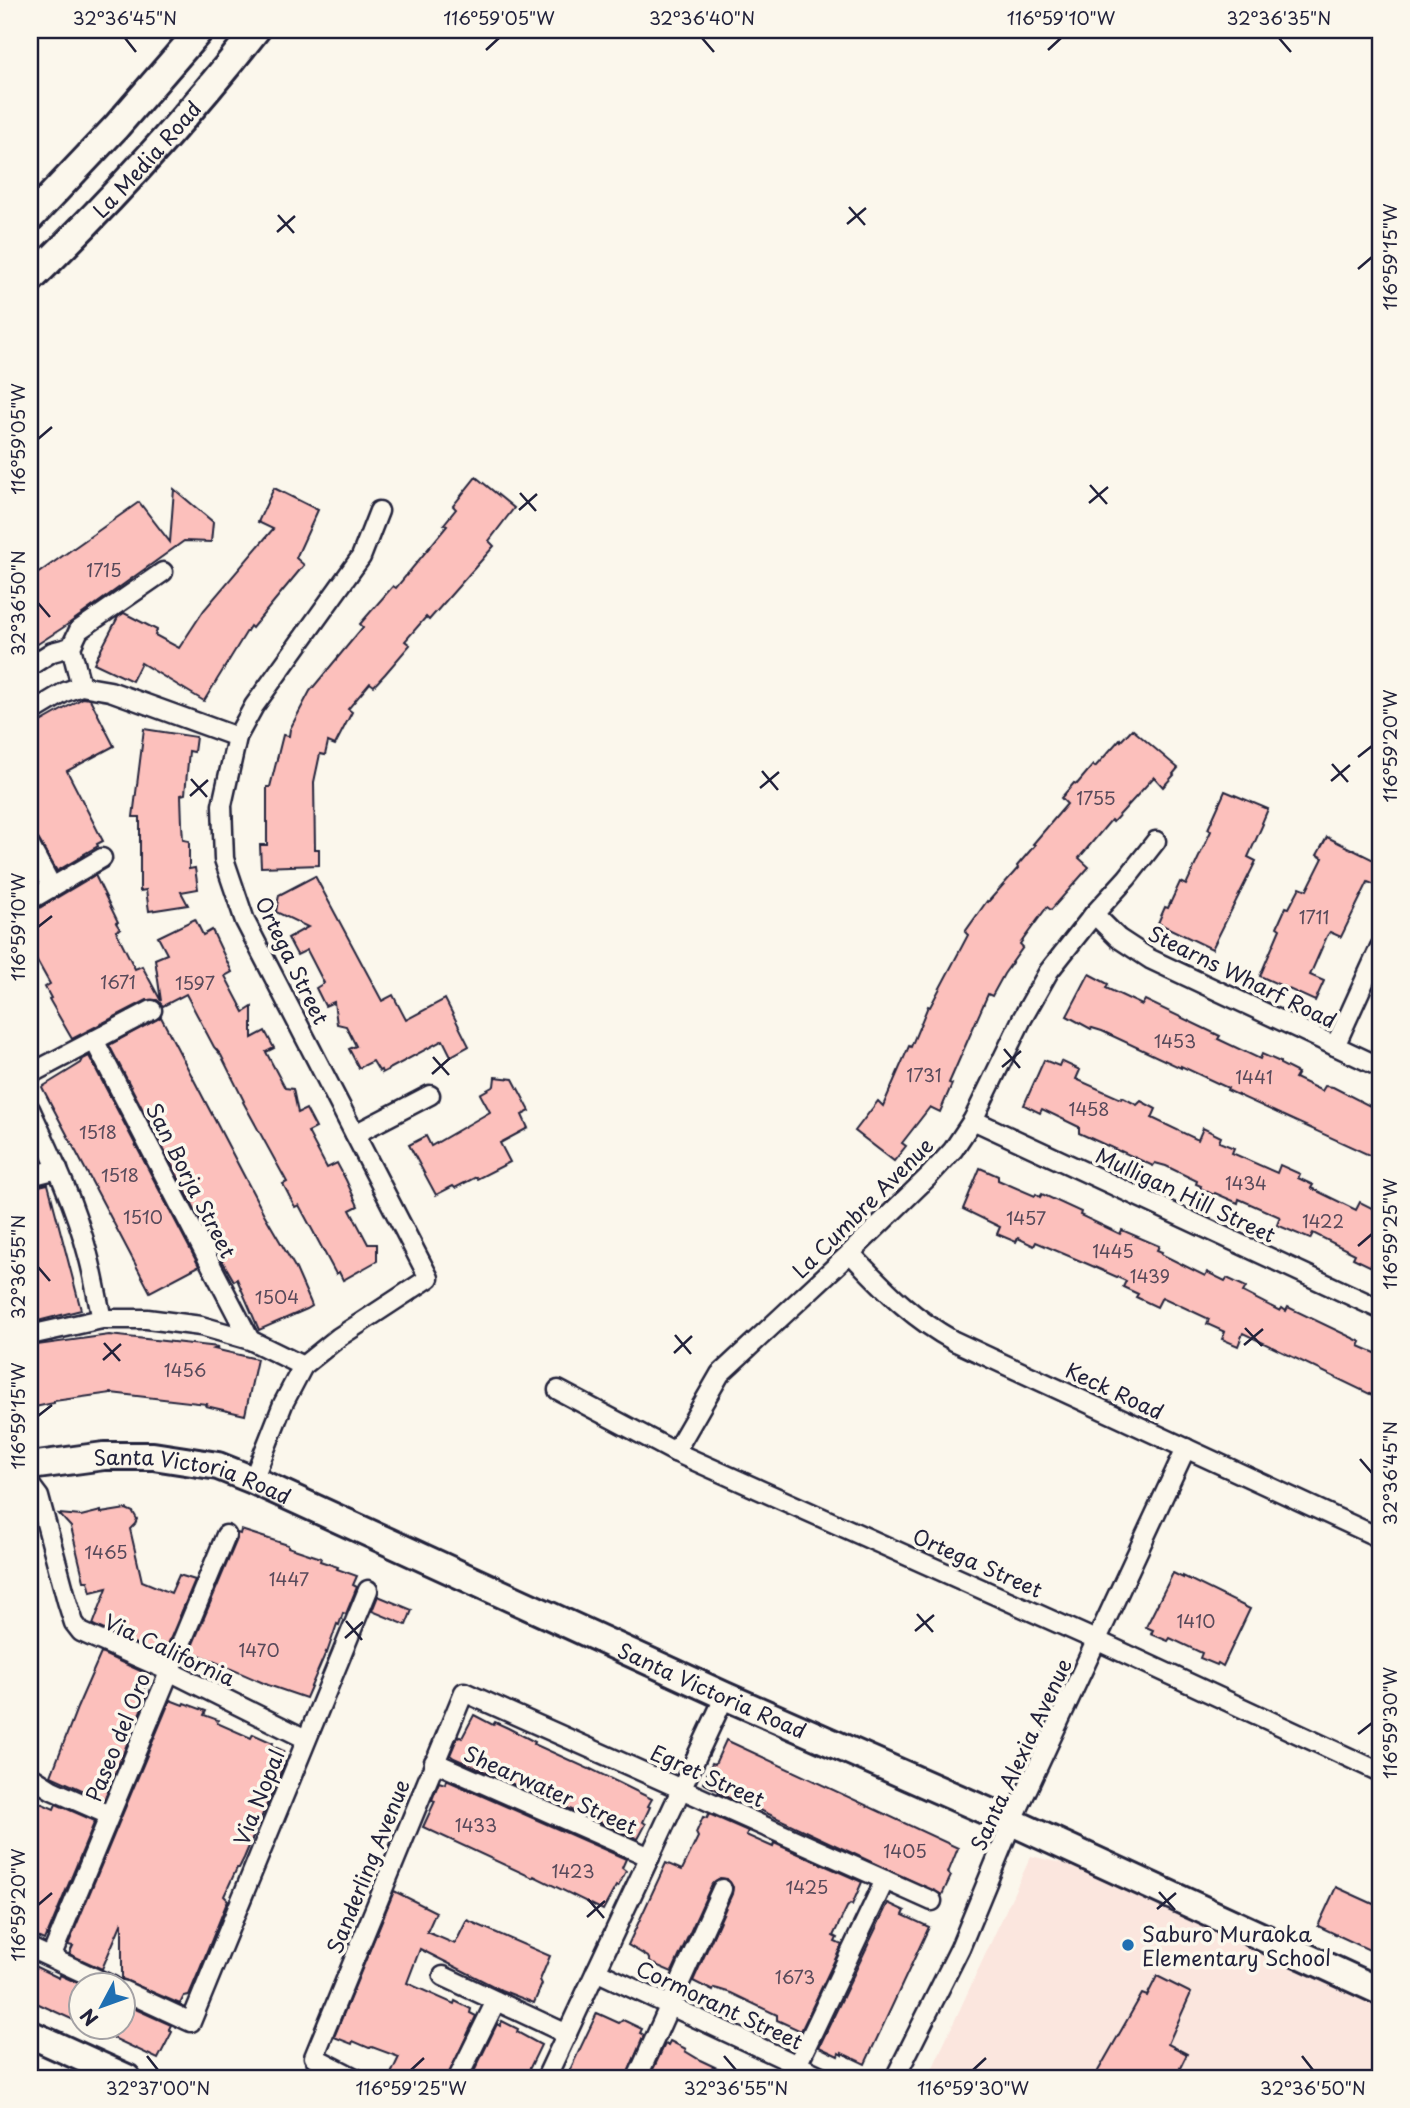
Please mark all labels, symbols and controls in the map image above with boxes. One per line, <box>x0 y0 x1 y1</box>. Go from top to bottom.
text: 32°36'45"N <box>73 4 177 31</box>
text: 116°59'05"W <box>443 4 555 31</box>
text: 32°36'40"N <box>649 4 755 31</box>
text: 116°59'10"W <box>1007 4 1116 31</box>
text: 32°36'35"N <box>1227 4 1331 31</box>
street label: La Media Road <box>84 93 208 225</box>
text: 116°59'15"W <box>1376 203 1403 311</box>
text: 116°59'05"W <box>4 383 31 495</box>
text: 32°36'50"N <box>4 550 31 656</box>
house number: 1715 <box>86 556 122 583</box>
text: 116°59'20"W <box>1376 689 1403 802</box>
house number: 1755 <box>1076 784 1116 811</box>
text: 116°59'10"W <box>4 872 31 981</box>
street label: Ortega Street <box>248 890 338 1030</box>
house number: 1711 <box>1299 903 1329 930</box>
street label: Stearns Wharf Road <box>1143 916 1343 1036</box>
house number: 1671 <box>100 968 136 995</box>
house number: 1597 <box>175 969 215 996</box>
house number: 1453 <box>1154 1027 1196 1054</box>
house number: 1731 <box>906 1061 942 1088</box>
house number: 1441 <box>1235 1063 1273 1090</box>
house number: 1458 <box>1068 1095 1110 1122</box>
street label: San Borja Street <box>139 1097 245 1263</box>
house number: 1518 <box>79 1118 117 1145</box>
street label: La Cumbre Avenue <box>784 1129 940 1285</box>
street label: Mulligan Hill Street <box>1091 1138 1281 1250</box>
house number: 1518 <box>101 1161 139 1188</box>
house number: 1434 <box>1225 1169 1267 1196</box>
text: 116°59'25"W <box>1376 1178 1403 1290</box>
house number: 1510 <box>123 1203 163 1230</box>
house number: 1457 <box>1006 1204 1046 1231</box>
house number: 1422 <box>1302 1207 1344 1234</box>
text: 32°36'55"N <box>4 1215 31 1319</box>
house number: 1445 <box>1092 1237 1134 1264</box>
house number: 1439 <box>1130 1262 1170 1289</box>
house number: 1504 <box>255 1283 299 1310</box>
street label: Keck Road <box>1061 1353 1169 1427</box>
house number: 1456 <box>164 1356 206 1383</box>
text: 116°59'15"W <box>4 1362 31 1470</box>
text: 32°36'45"N <box>1376 1421 1403 1525</box>
street label: Santa Victoria Road <box>91 1440 297 1511</box>
street label: Ortega Street <box>908 1519 1048 1605</box>
house number: 1465 <box>84 1538 128 1565</box>
house number: 1447 <box>269 1565 309 1592</box>
street label: Via California <box>99 1605 241 1693</box>
house number: 1410 <box>1177 1607 1215 1634</box>
street label: Santa Victoria Road <box>613 1633 812 1746</box>
house number: 1470 <box>238 1636 280 1663</box>
street label: Santa Alexia Avenue <box>961 1653 1079 1855</box>
text: 116°59'30"W <box>1376 1666 1403 1779</box>
street label: Paseo del Oro <box>77 1668 157 1806</box>
street label: Shearwater Street <box>459 1736 643 1842</box>
street label: Egret Street <box>646 1736 770 1814</box>
street label: Via Nopal <box>224 1744 292 1850</box>
street label: Sanderling Avenue <box>317 1774 417 1958</box>
house number: 1433 <box>455 1811 497 1838</box>
house number: 1405 <box>883 1837 927 1864</box>
text: 116°59'20"W <box>4 1848 31 1961</box>
house number: 1423 <box>552 1857 594 1884</box>
house number: 1425 <box>786 1873 828 1900</box>
place label: Saburo Muraoka Elementary School <box>1142 1917 1331 1973</box>
marker: Saburo Muraoka Elementary School <box>1120 1937 1136 1953</box>
street label: Cormorant Street <box>631 1951 809 2057</box>
house number: 1673 <box>775 1963 815 1990</box>
north arrow <box>66 1972 136 2042</box>
text: N <box>73 2003 104 2033</box>
text: 32°37'00"N <box>106 2074 210 2101</box>
text: 116°59'25"W <box>355 2074 467 2101</box>
text: 32°36'55"N <box>684 2074 788 2101</box>
text: 116°59'30"W <box>917 2074 1030 2101</box>
text: 32°36'50"N <box>1260 2074 1366 2101</box>

